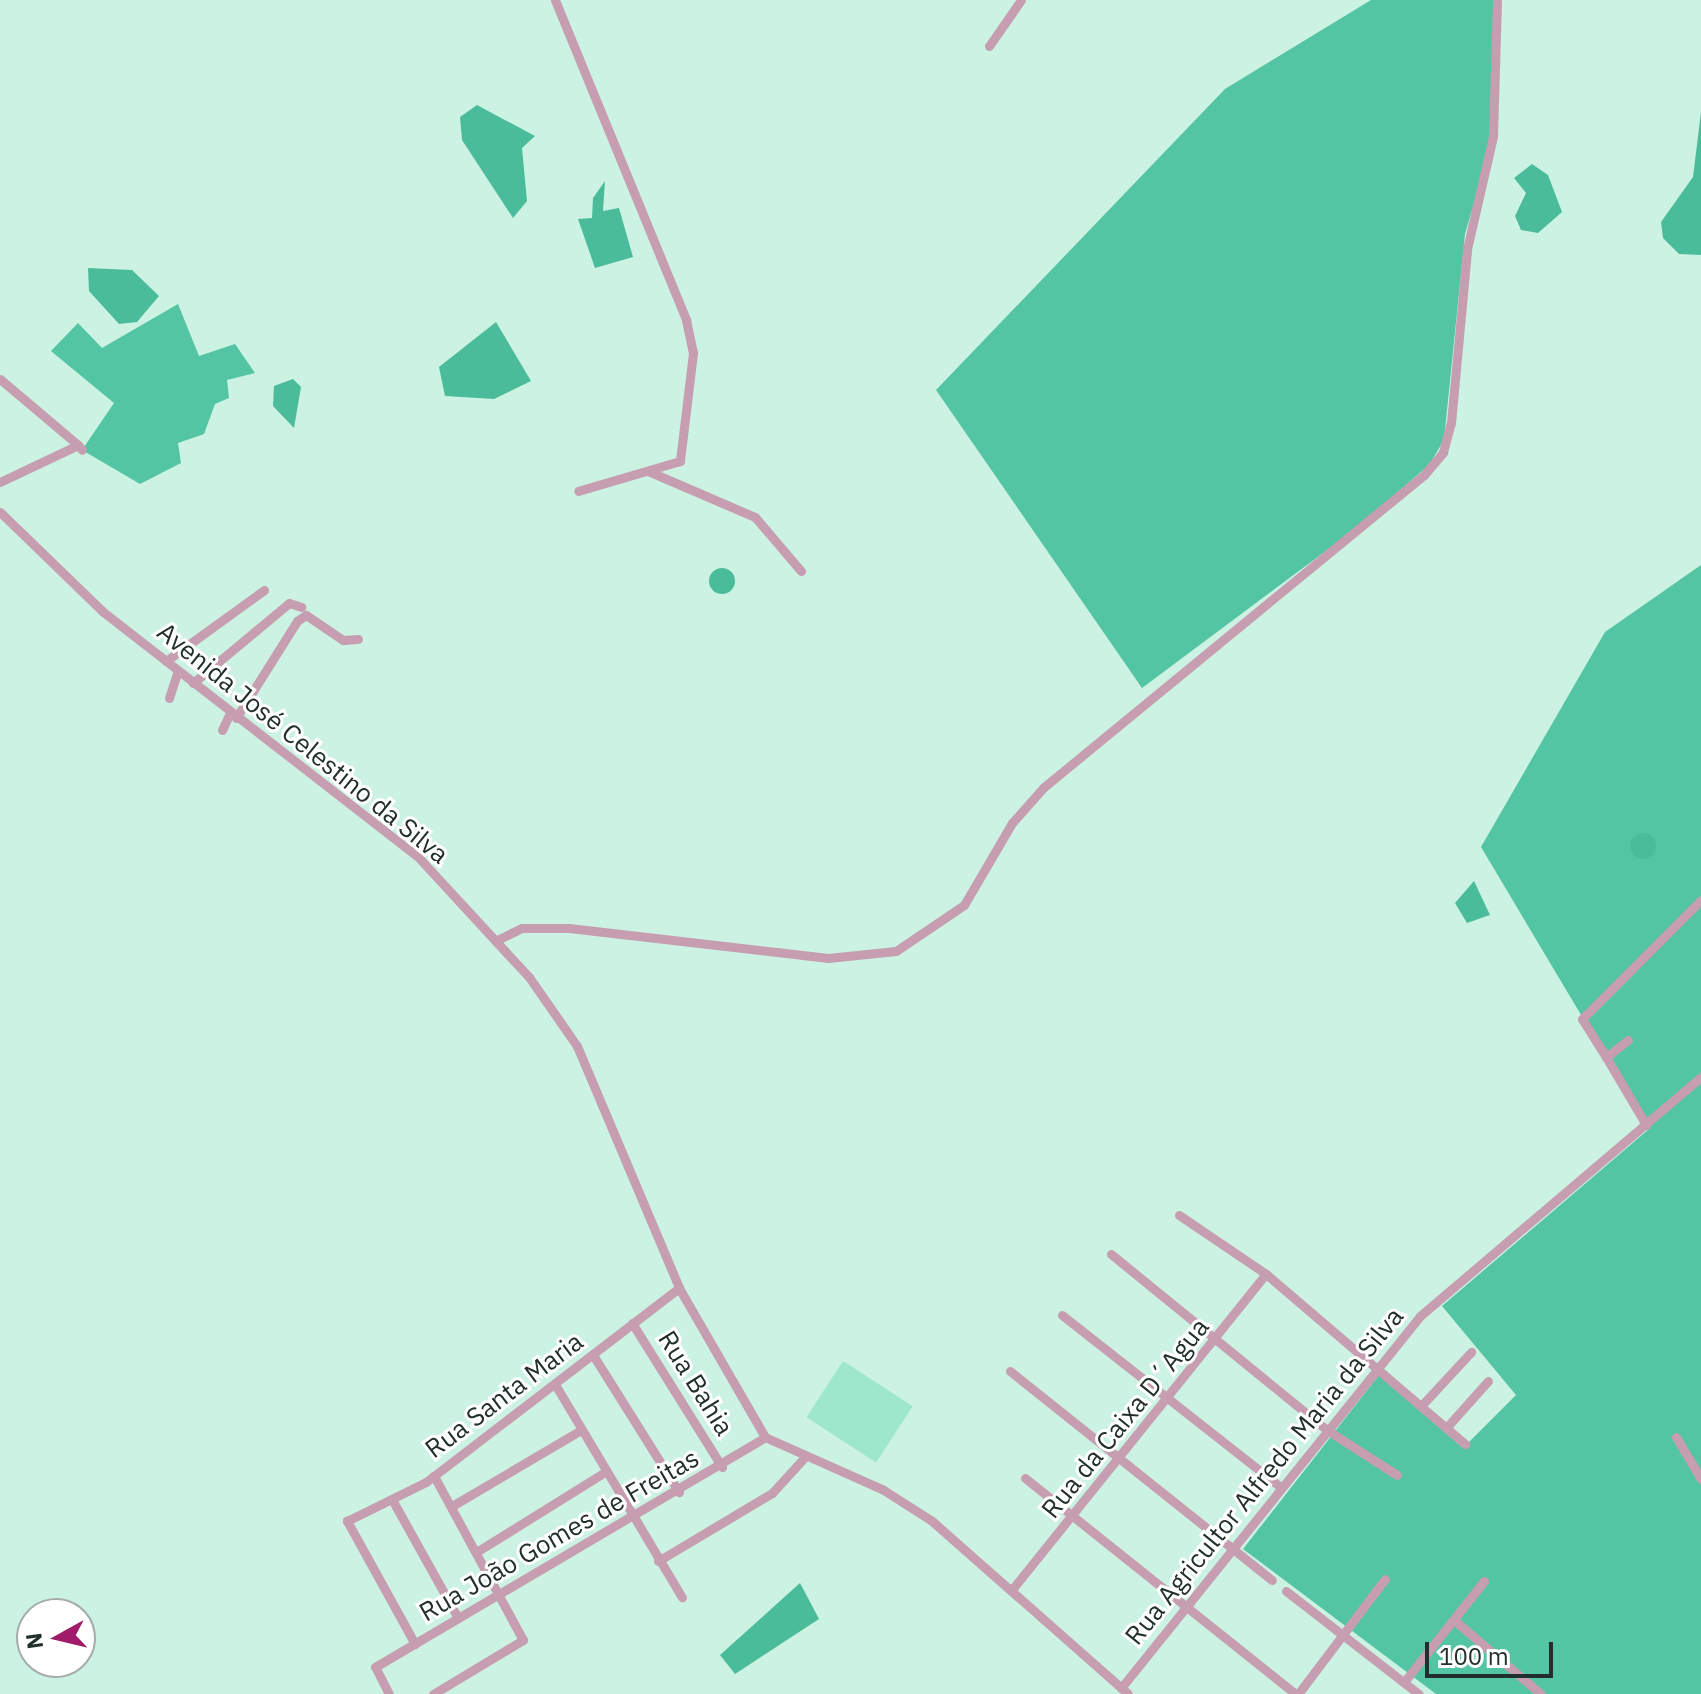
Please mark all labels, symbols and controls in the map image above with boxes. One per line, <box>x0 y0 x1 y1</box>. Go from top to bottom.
street label: Avenida José Celestino da Silva <box>151 616 455 870</box>
street label: Rua Agricultor Alfredo Maria da Silva <box>1118 1301 1410 1651</box>
street label: Rua da Caixa D´Agua <box>1035 1312 1215 1524</box>
street label: Rua Bahia <box>652 1325 740 1441</box>
street label: Rua Santa Maria <box>419 1326 589 1464</box>
street label: Rua João Gomes de Freitas <box>414 1442 704 1628</box>
north arrow <box>16 1598 96 1678</box>
scale bar <box>1429 1626 1557 1676</box>
text: N <box>18 1631 49 1651</box>
text: 100 m <box>1439 1640 1509 1672</box>

